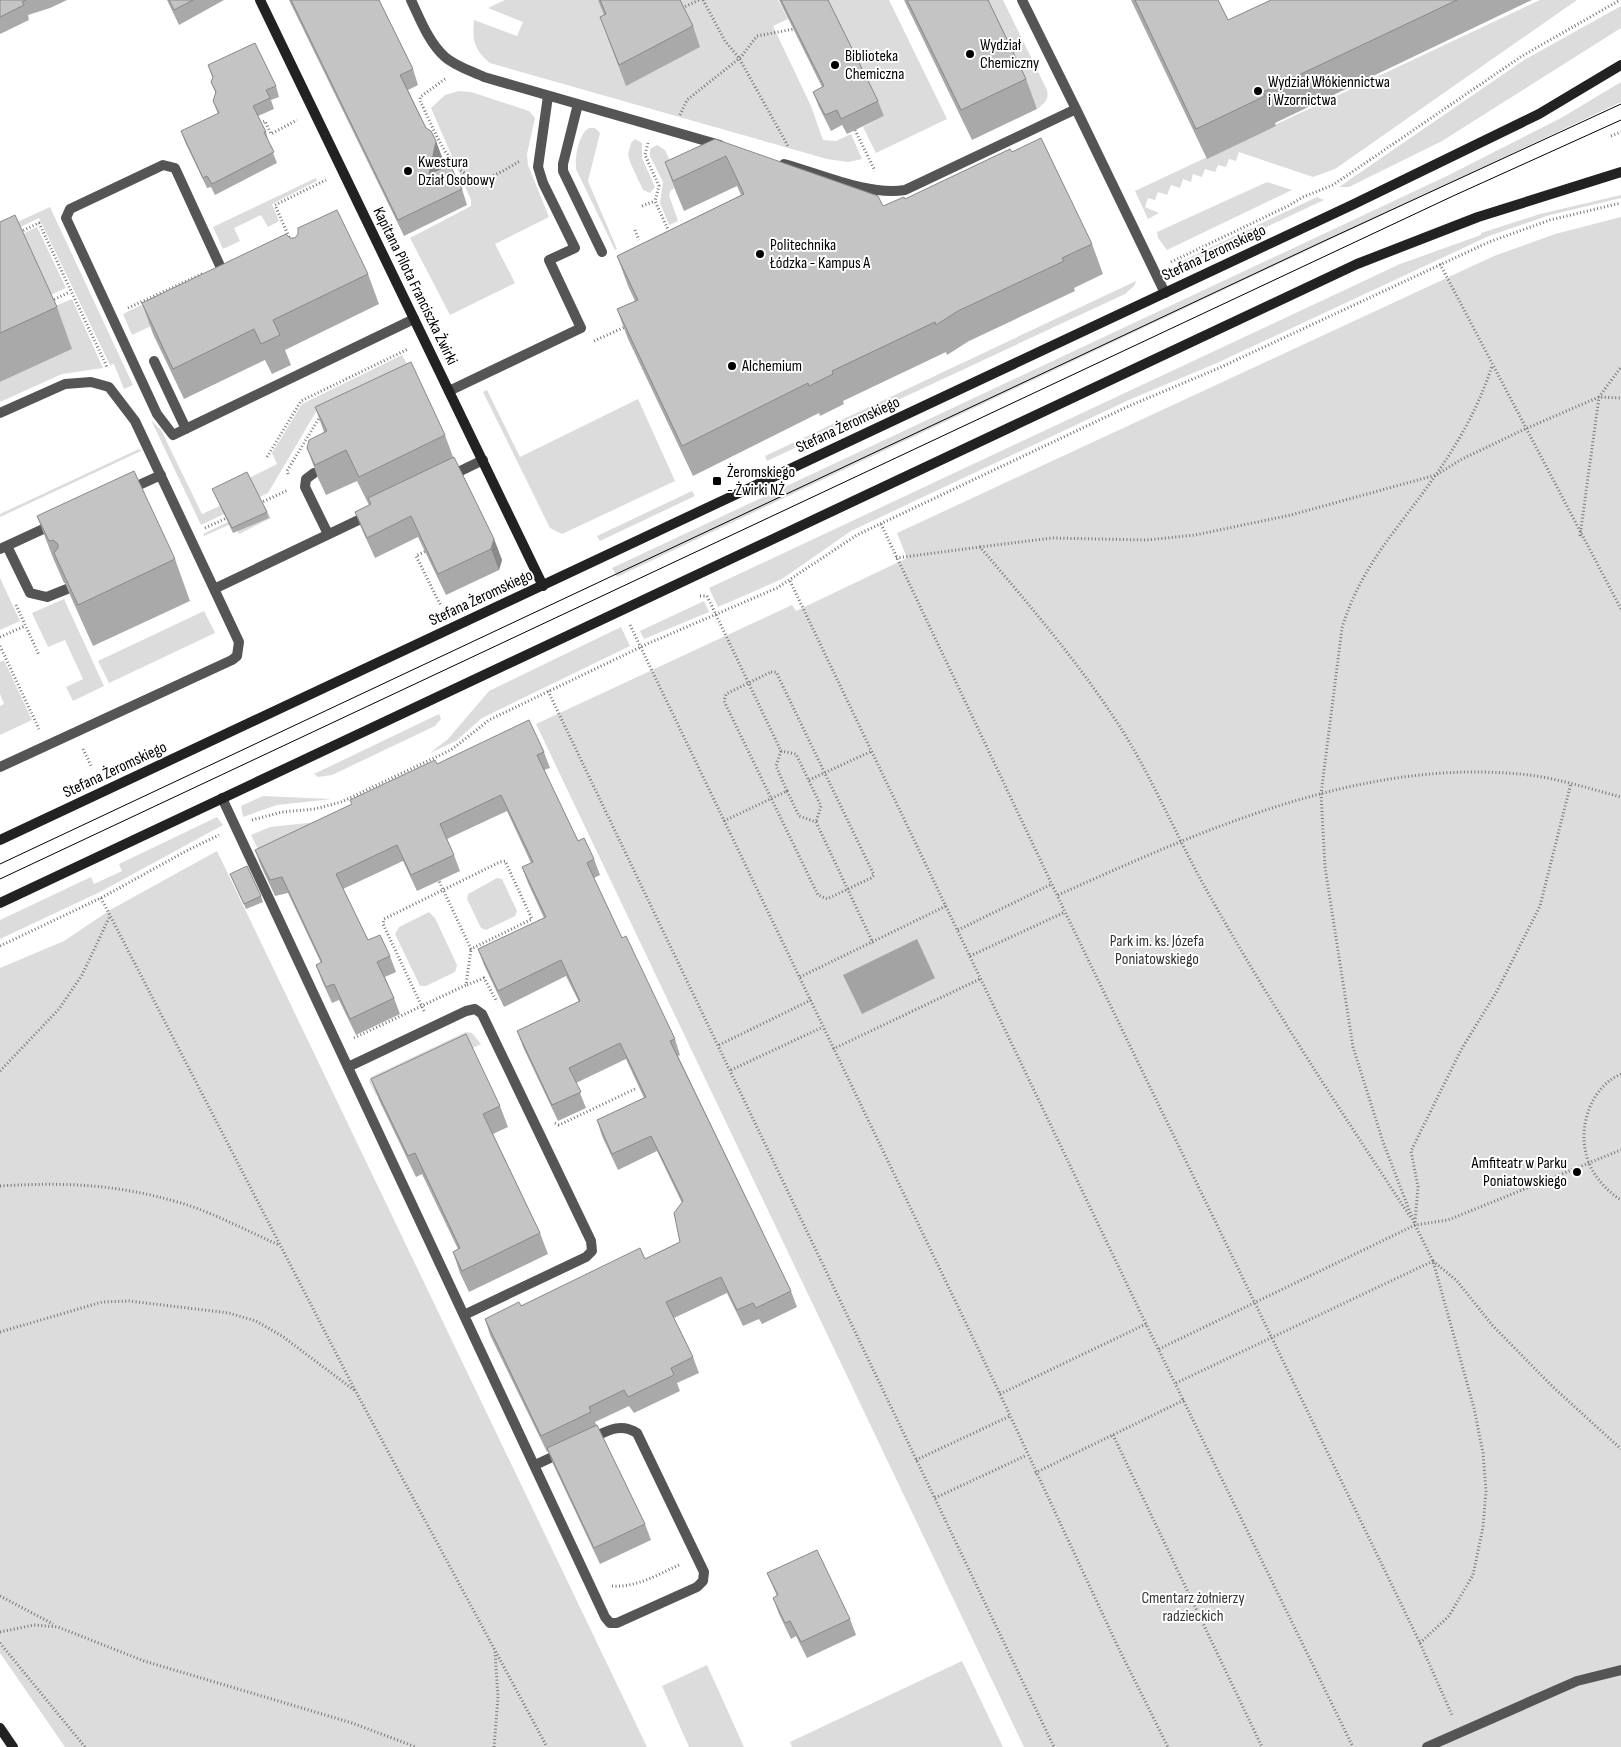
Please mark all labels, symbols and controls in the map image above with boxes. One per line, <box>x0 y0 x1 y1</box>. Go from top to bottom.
place label: Wydział Chemiczny <box>980 36 1039 73</box>
place label: Biblioteka Chemiczna <box>845 47 904 84</box>
marker: Wydział Chemiczny <box>964 48 976 60</box>
marker: Biblioteka Chemiczna <box>829 59 841 71</box>
place label: Wydział Włókiennictwa i Wzornictwa <box>1268 73 1390 110</box>
marker: Wydział Włókiennictwa i Wzornictwa <box>1252 85 1264 97</box>
place label: Kwestura Dział Osobowy <box>418 153 495 190</box>
marker: Kwestura Dział Osobowy <box>402 165 414 177</box>
street label: Kapitana Pilota Franciszka Żwirki <box>368 204 462 368</box>
street label: Stefana Żeromskiego <box>1159 221 1269 285</box>
place label: Politechnika Łódzka - Kampus A <box>769 236 870 273</box>
marker: Politechnika Łódzka - Kampus A <box>754 248 766 260</box>
place label: Alchemium <box>741 357 802 376</box>
marker: Alchemium <box>726 360 738 372</box>
street label: Stefana Żeromskiego <box>793 393 903 457</box>
place label: Żeromskiego - Żwirki NŻ <box>727 463 795 500</box>
marker: Żeromskiego - Żwirki NŻ <box>711 475 723 487</box>
street label: Stefana Żeromskiego <box>426 566 536 630</box>
street label: Stefana Żeromskiego <box>60 738 170 802</box>
park label: Park im. ks. Józefa Poniatowskiego <box>1110 932 1204 969</box>
place label: Amfiteatr w Parku Poniatowskiego <box>1471 1154 1567 1191</box>
marker: Amfiteatr w Parku Poniatowskiego <box>1571 1166 1583 1178</box>
park label: Cmentarz żołnierzy radzieckich <box>1141 1589 1245 1626</box>

